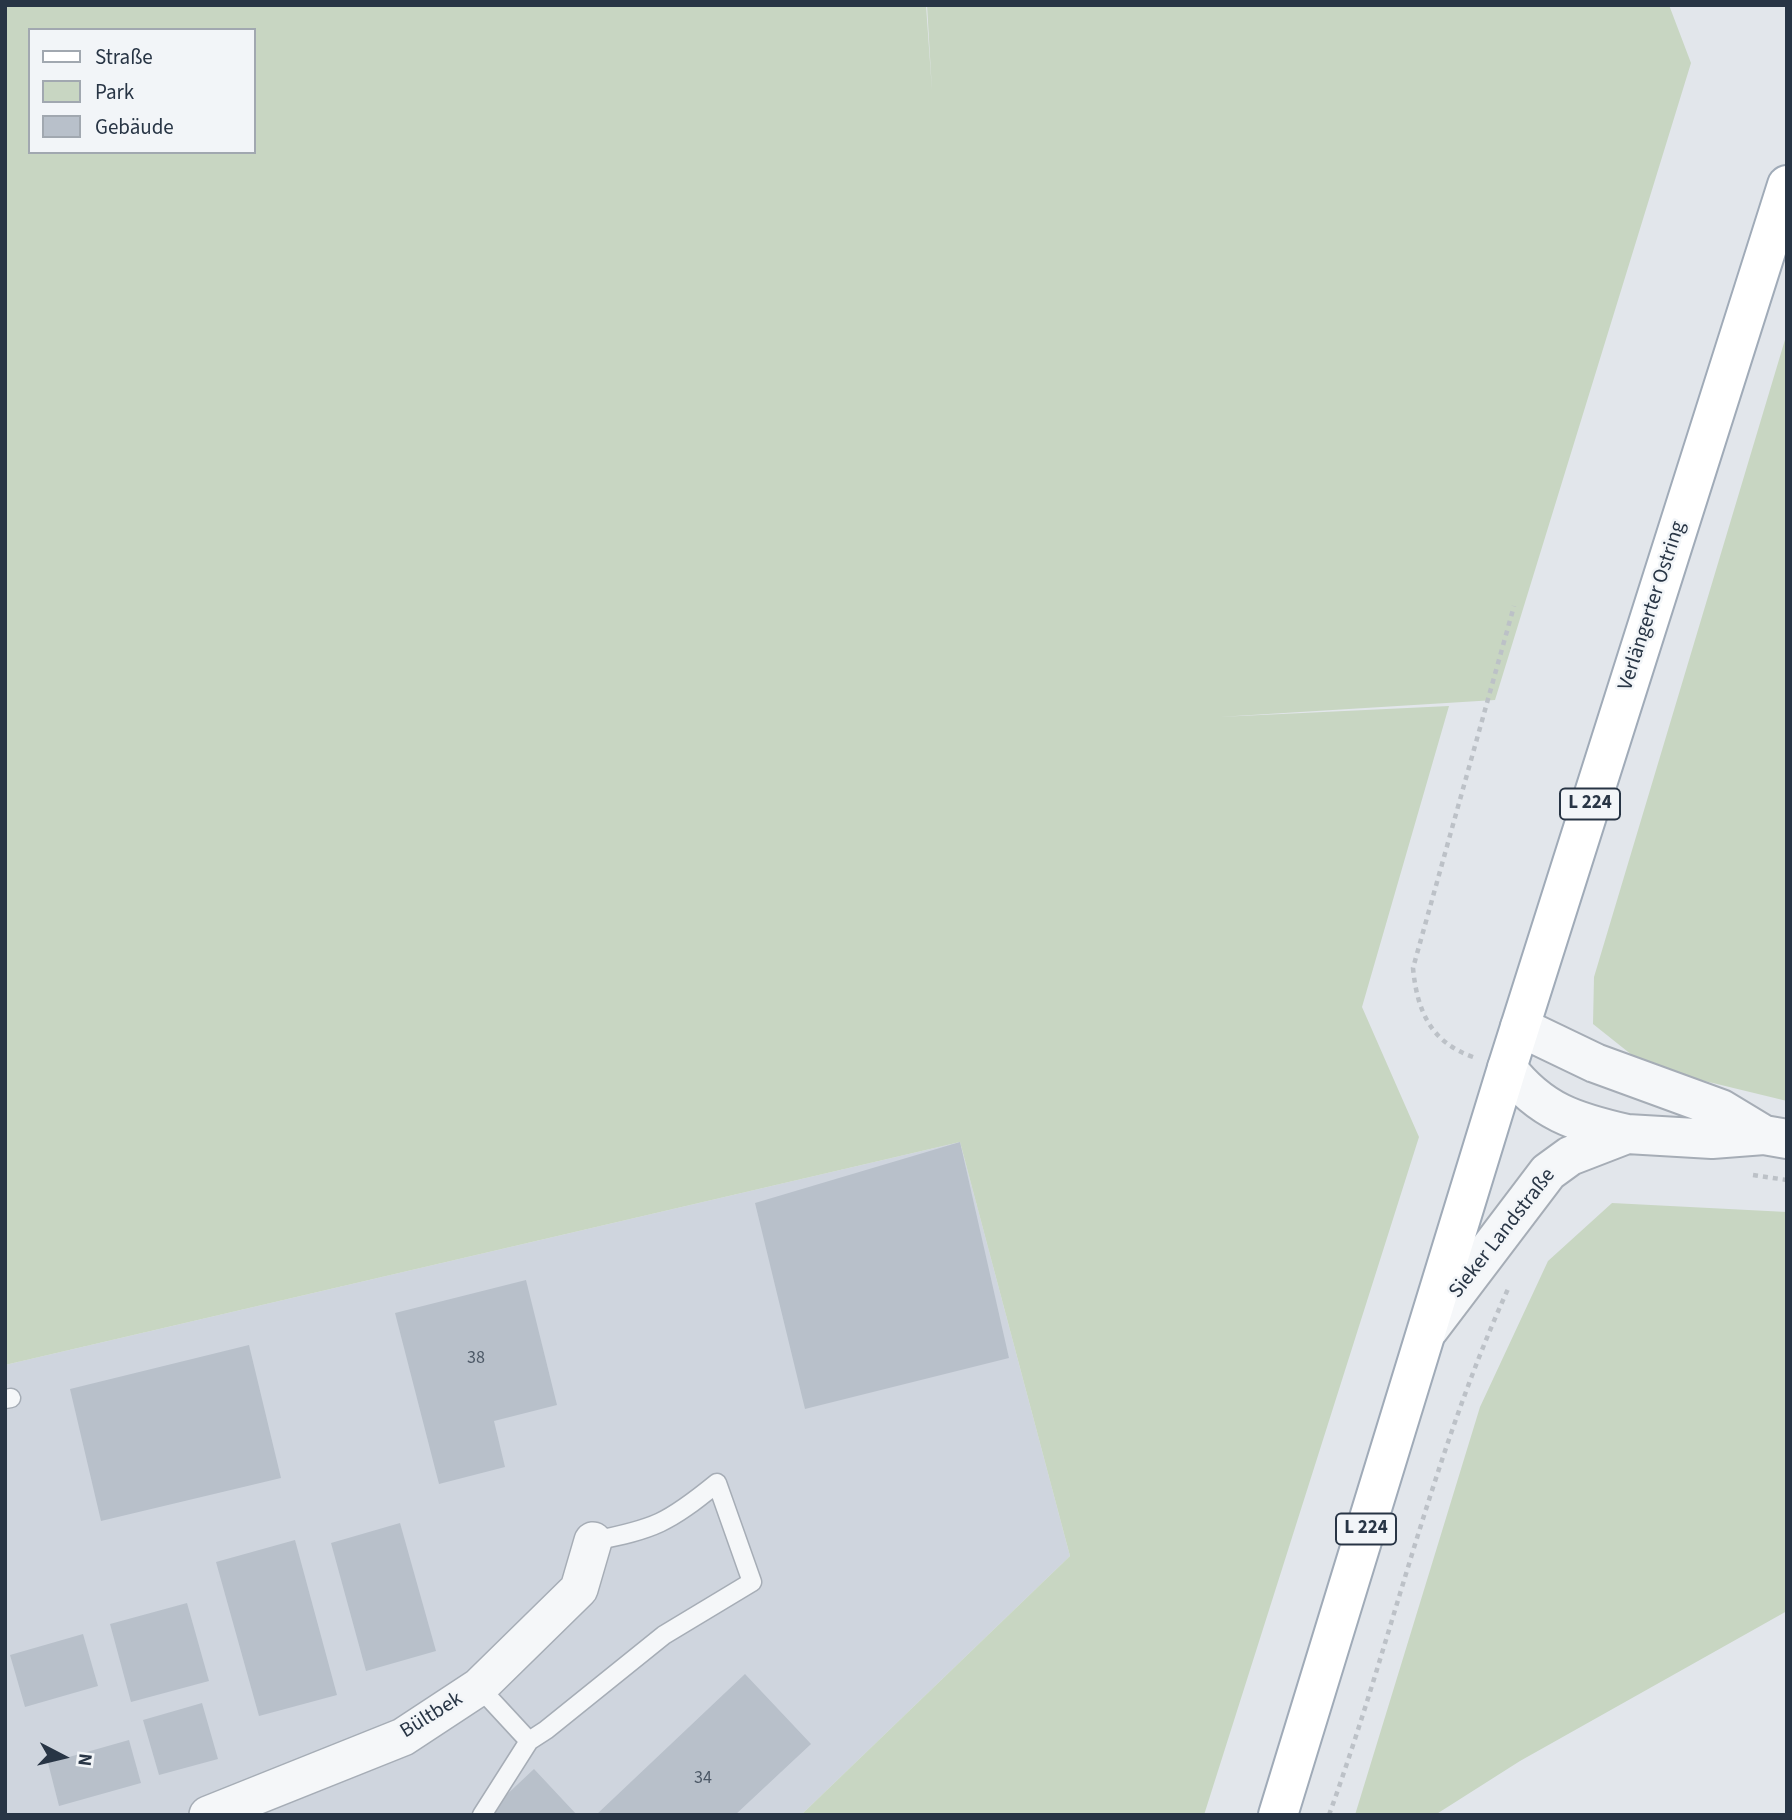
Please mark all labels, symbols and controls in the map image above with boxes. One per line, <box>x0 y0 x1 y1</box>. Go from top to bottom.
legend <box>28 28 256 154</box>
text: Straße <box>95 42 153 72</box>
text: Park <box>95 77 134 107</box>
text: Gebäude <box>95 112 174 142</box>
street label: Verlängerter Ostring <box>1614 518 1692 694</box>
road number: L 224 <box>1560 789 1620 820</box>
street label: Sieker Landstraße <box>1444 1164 1562 1304</box>
house number: 38 <box>467 1348 485 1370</box>
road number: L 224 <box>1336 1513 1396 1544</box>
street label: Bültbek <box>396 1687 468 1745</box>
north arrow <box>28 1722 98 1792</box>
text: N <box>70 1752 99 1768</box>
house number: 34 <box>694 1768 712 1790</box>

